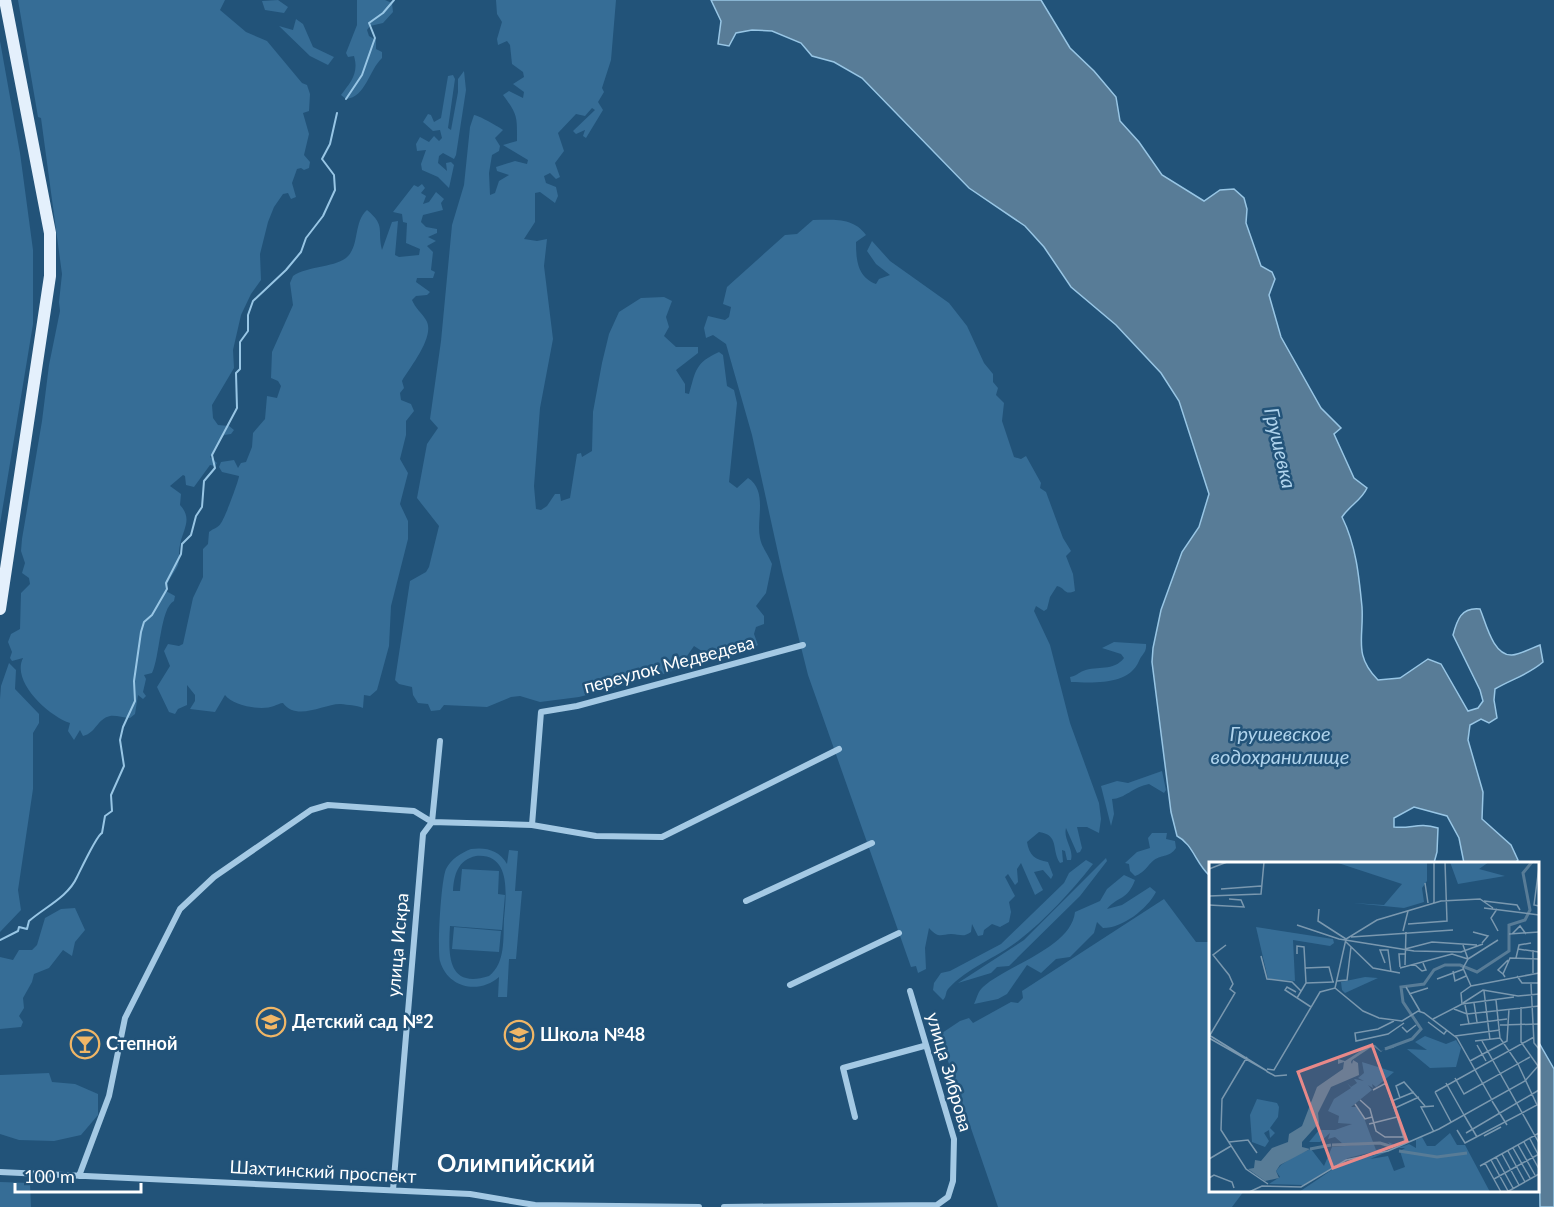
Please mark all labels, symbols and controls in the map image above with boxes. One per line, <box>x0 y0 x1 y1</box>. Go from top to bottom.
water label: Грушевка <box>1260 405 1302 491</box>
street label: переулок Медведева <box>581 631 757 697</box>
water label: Грушевское водохранилище <box>1211 721 1349 768</box>
inset map <box>1209 862 1539 1192</box>
street label: улица Искра <box>382 892 413 998</box>
school or university icon: Детский сад №2 <box>255 1006 287 1038</box>
place label: Детский сад №2 <box>292 1010 434 1032</box>
street label: улица Зиброва <box>922 1010 977 1134</box>
school or university icon: Школа №48 <box>503 1019 535 1051</box>
place label: Школа №48 <box>540 1023 645 1045</box>
bar icon: Степной <box>69 1028 101 1060</box>
place label: Степной <box>106 1032 177 1054</box>
district label: Олимпийский <box>437 1148 595 1177</box>
street label: Шахтинский проспект <box>229 1155 417 1187</box>
scale bar <box>15 1156 141 1194</box>
text: 100 m <box>24 1165 75 1187</box>

